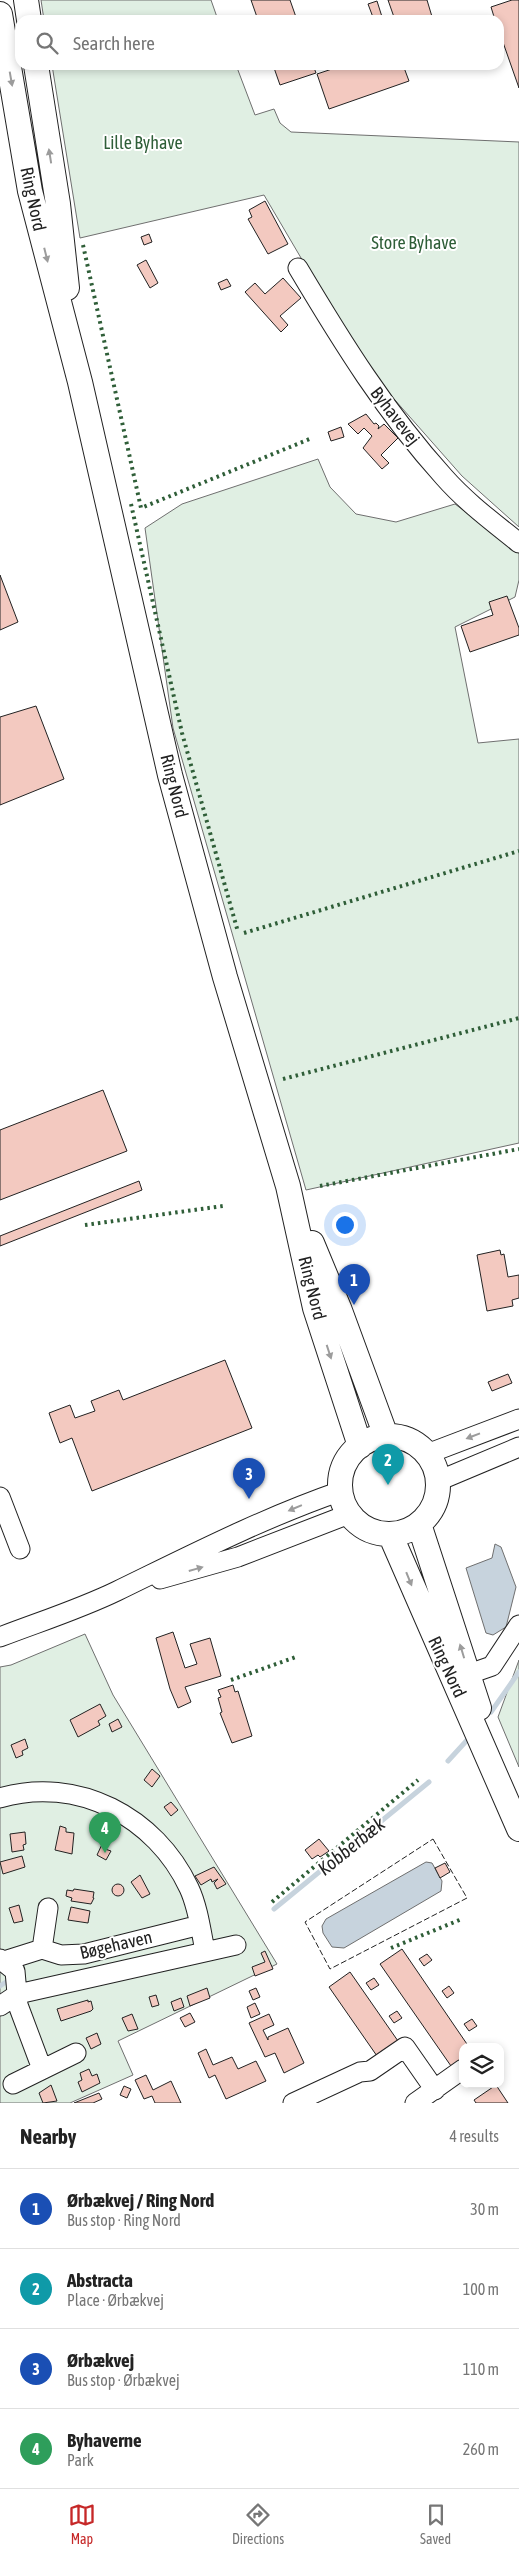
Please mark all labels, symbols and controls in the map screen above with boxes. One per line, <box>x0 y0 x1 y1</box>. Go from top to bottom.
search box <box>15 15 504 70</box>
icon: search <box>33 29 61 57</box>
text: Search here <box>73 32 155 54</box>
one-way arrow <box>8 71 16 87</box>
park label: Lille Byhave <box>103 132 183 153</box>
one-way arrow <box>46 148 54 164</box>
street label: Ring Nord <box>16 165 51 233</box>
park label: Store Byhave <box>371 232 457 253</box>
one-way arrow <box>42 248 50 263</box>
street label: Byhavevej <box>366 383 425 449</box>
street label: Ring Nord <box>156 752 193 820</box>
your location <box>332 1212 358 1238</box>
street label: Ring Nord <box>294 1254 331 1322</box>
pin: 1 <box>338 1264 370 1305</box>
one-way arrow <box>325 1345 333 1360</box>
one-way arrow <box>466 1433 481 1440</box>
pin: 2 <box>372 1444 404 1485</box>
pin: 3 <box>233 1458 265 1499</box>
one-way arrow <box>288 1504 302 1512</box>
one-way arrow <box>188 1565 204 1573</box>
one-way arrow <box>405 1572 413 1586</box>
street label: Ring Nord <box>424 1633 471 1701</box>
one-way arrow <box>457 1643 465 1658</box>
pin: 4 <box>89 1812 121 1853</box>
water label: Kobberbæk <box>313 1812 389 1880</box>
street label: Bøgehaven <box>78 1926 154 1963</box>
map controls <box>459 2043 504 2088</box>
button: layers <box>459 2043 504 2088</box>
text: Nearby <box>20 2124 76 2148</box>
text: 4 results <box>449 2127 499 2145</box>
text: Ørbækvej / Ring Nord <box>67 2189 214 2211</box>
text: 1 <box>32 2200 40 2218</box>
text: 30 m <box>470 2200 499 2218</box>
text: Bus stop · Ring Nord <box>67 2211 181 2229</box>
text: Abstracta <box>67 2269 133 2291</box>
text: 2 <box>32 2280 40 2298</box>
text: 100 m <box>463 2280 499 2298</box>
text: Place · Ørbækvej <box>67 2291 164 2309</box>
text: Ørbækvej <box>67 2349 134 2371</box>
text: 3 <box>32 2360 40 2378</box>
text: 110 m <box>463 2360 499 2378</box>
text: Bus stop · Ørbækvej <box>67 2371 180 2389</box>
text: Byhaverne <box>67 2429 142 2451</box>
text: 4 <box>32 2440 40 2458</box>
text: 260 m <box>463 2440 499 2458</box>
text: Park <box>67 2451 94 2469</box>
tab: Map <box>68 2501 96 2547</box>
tab: Directions <box>232 2501 284 2547</box>
tab: Saved <box>420 2501 451 2547</box>

